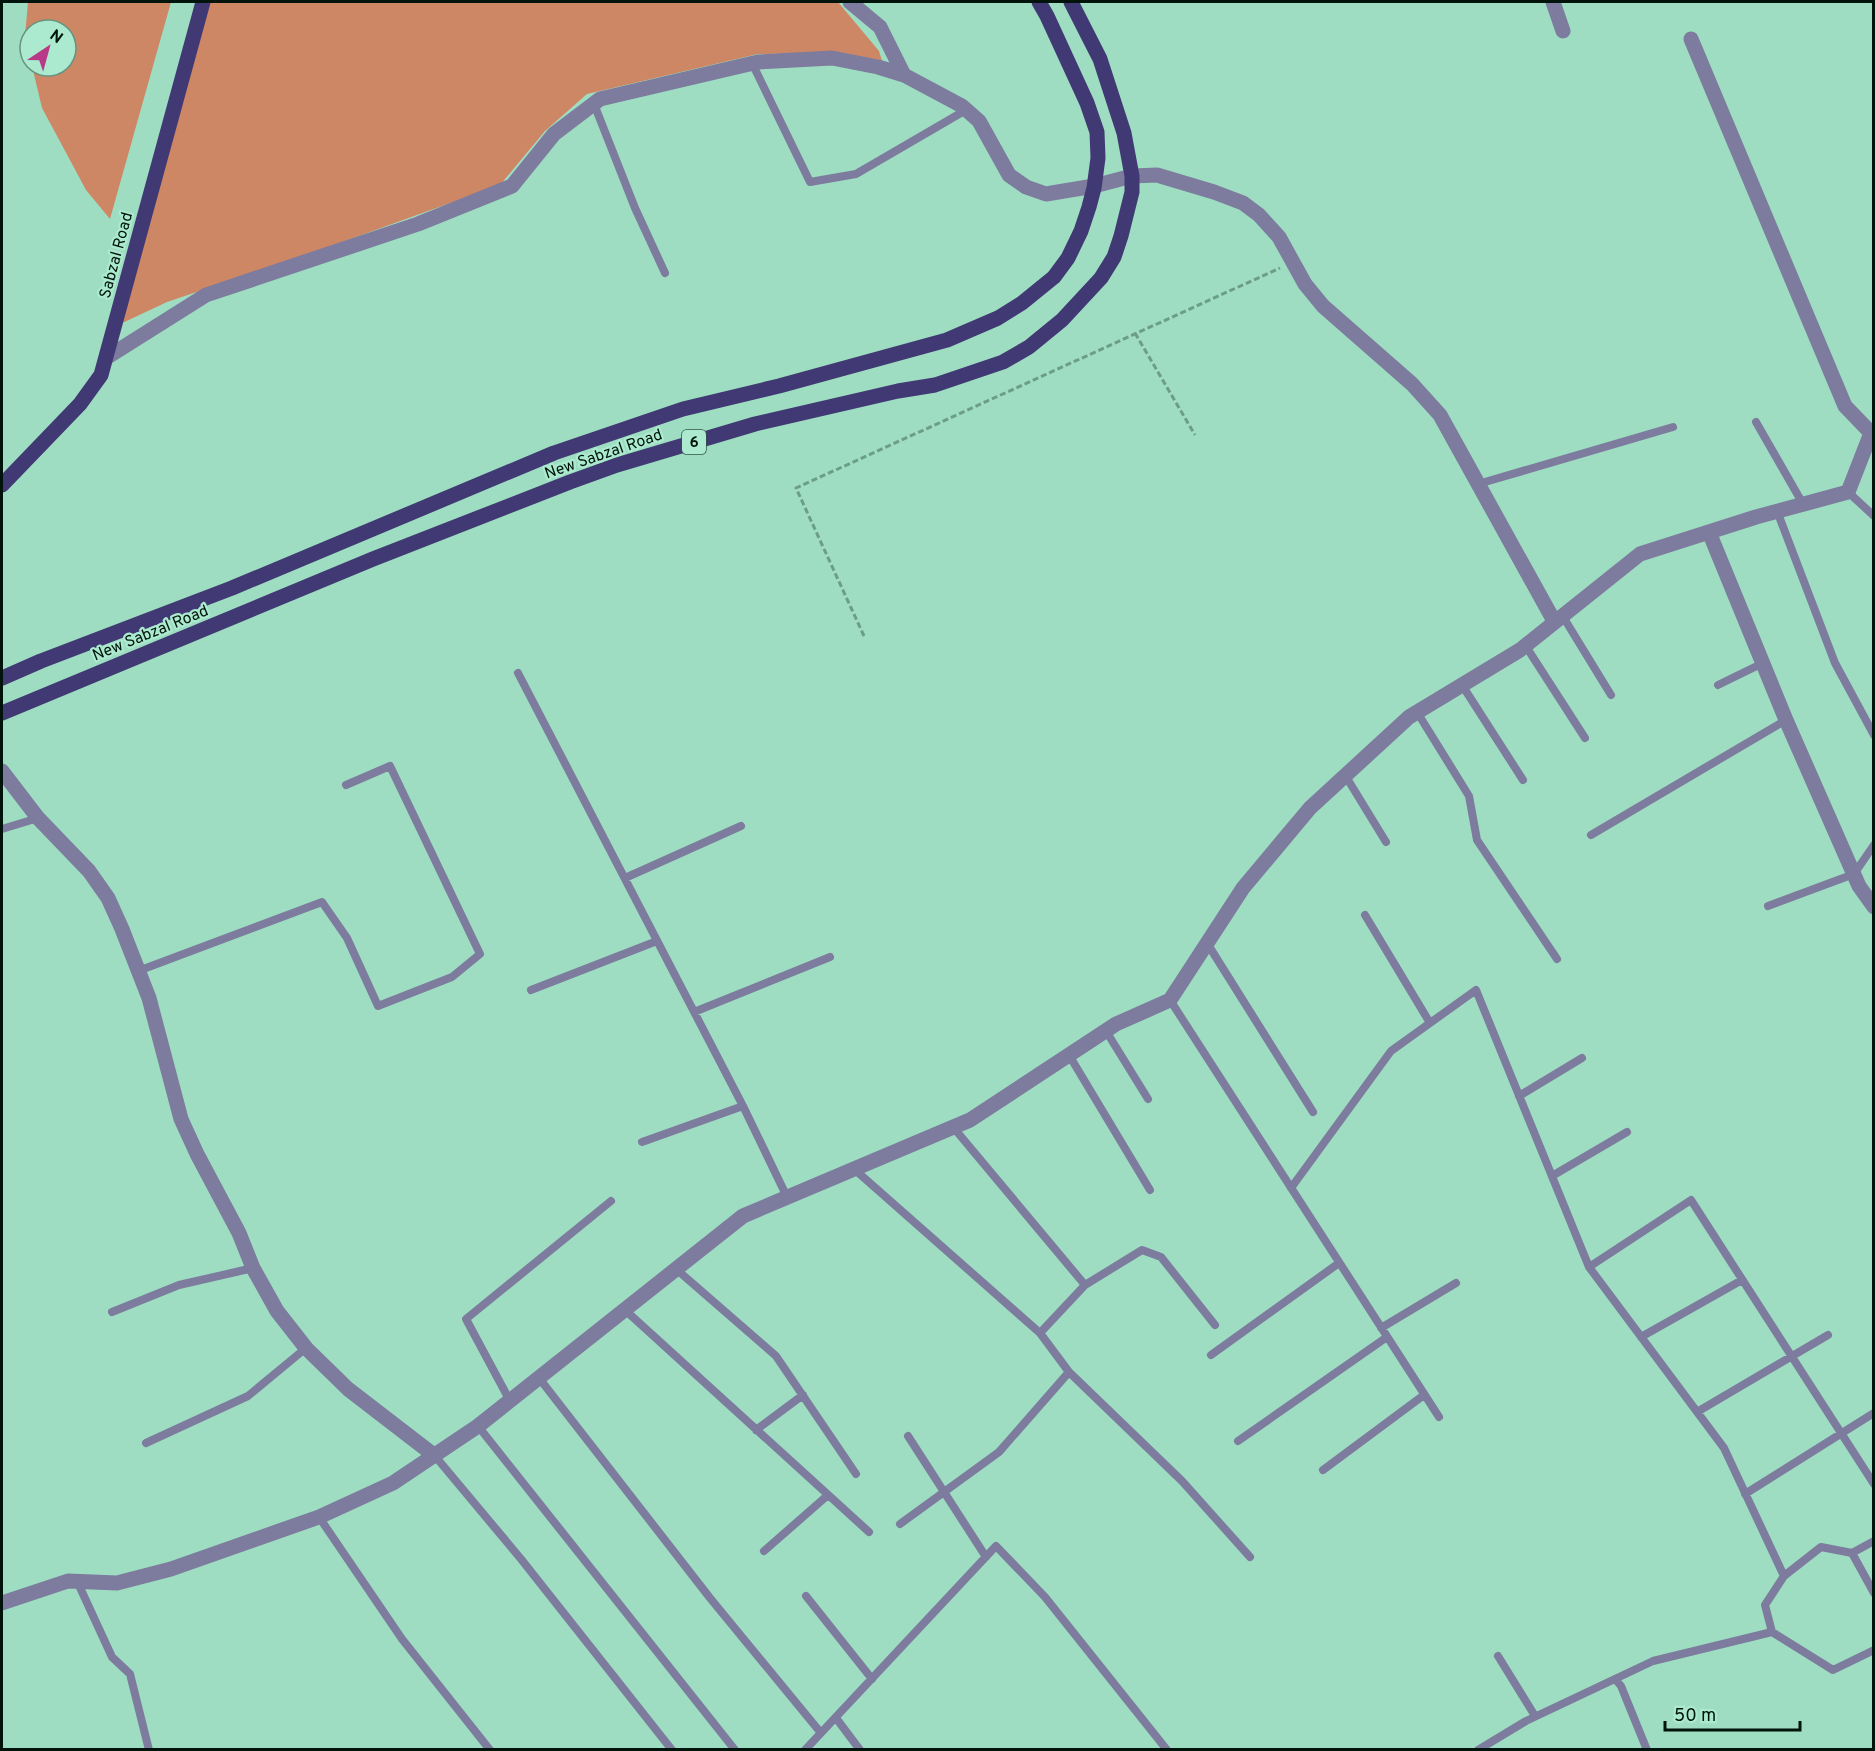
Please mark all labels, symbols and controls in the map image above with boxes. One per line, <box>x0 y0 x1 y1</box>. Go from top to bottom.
north arrow <box>18 18 78 78</box>
text: N <box>45 26 66 49</box>
street label: Sabzal Road <box>96 210 138 301</box>
street label: New Sabzal Road <box>542 425 665 484</box>
road number: 6 <box>682 430 706 454</box>
street label: New Sabzal Road <box>90 601 212 666</box>
scale bar <box>1665 1694 1800 1732</box>
text: 50 m <box>1674 1705 1716 1728</box>

